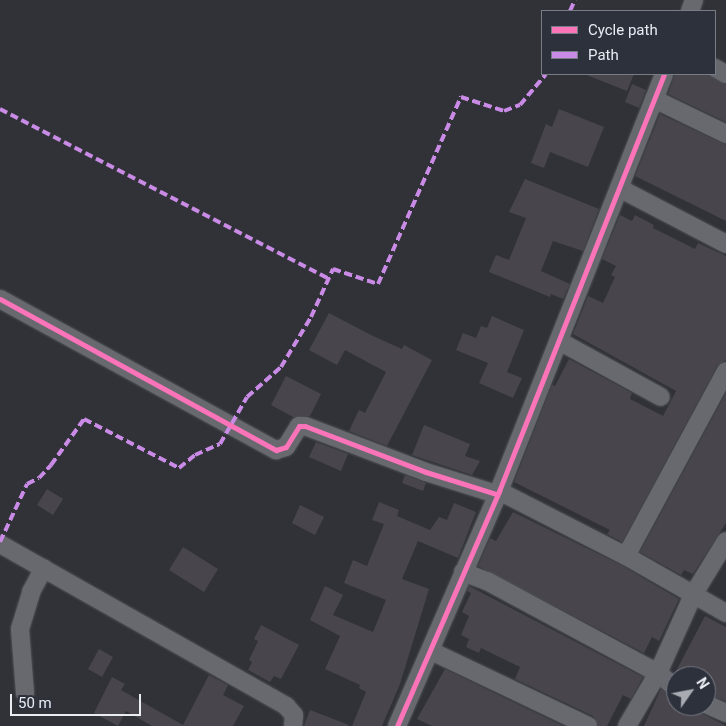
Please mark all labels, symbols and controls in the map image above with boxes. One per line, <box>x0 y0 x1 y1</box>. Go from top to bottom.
legend <box>541 10 716 75</box>
text: Cycle path <box>588 21 658 39</box>
text: Path <box>588 46 619 64</box>
north arrow <box>666 666 716 716</box>
text: N <box>693 675 712 692</box>
scale bar <box>12 684 144 716</box>
text: 50 m <box>18 694 52 712</box>

